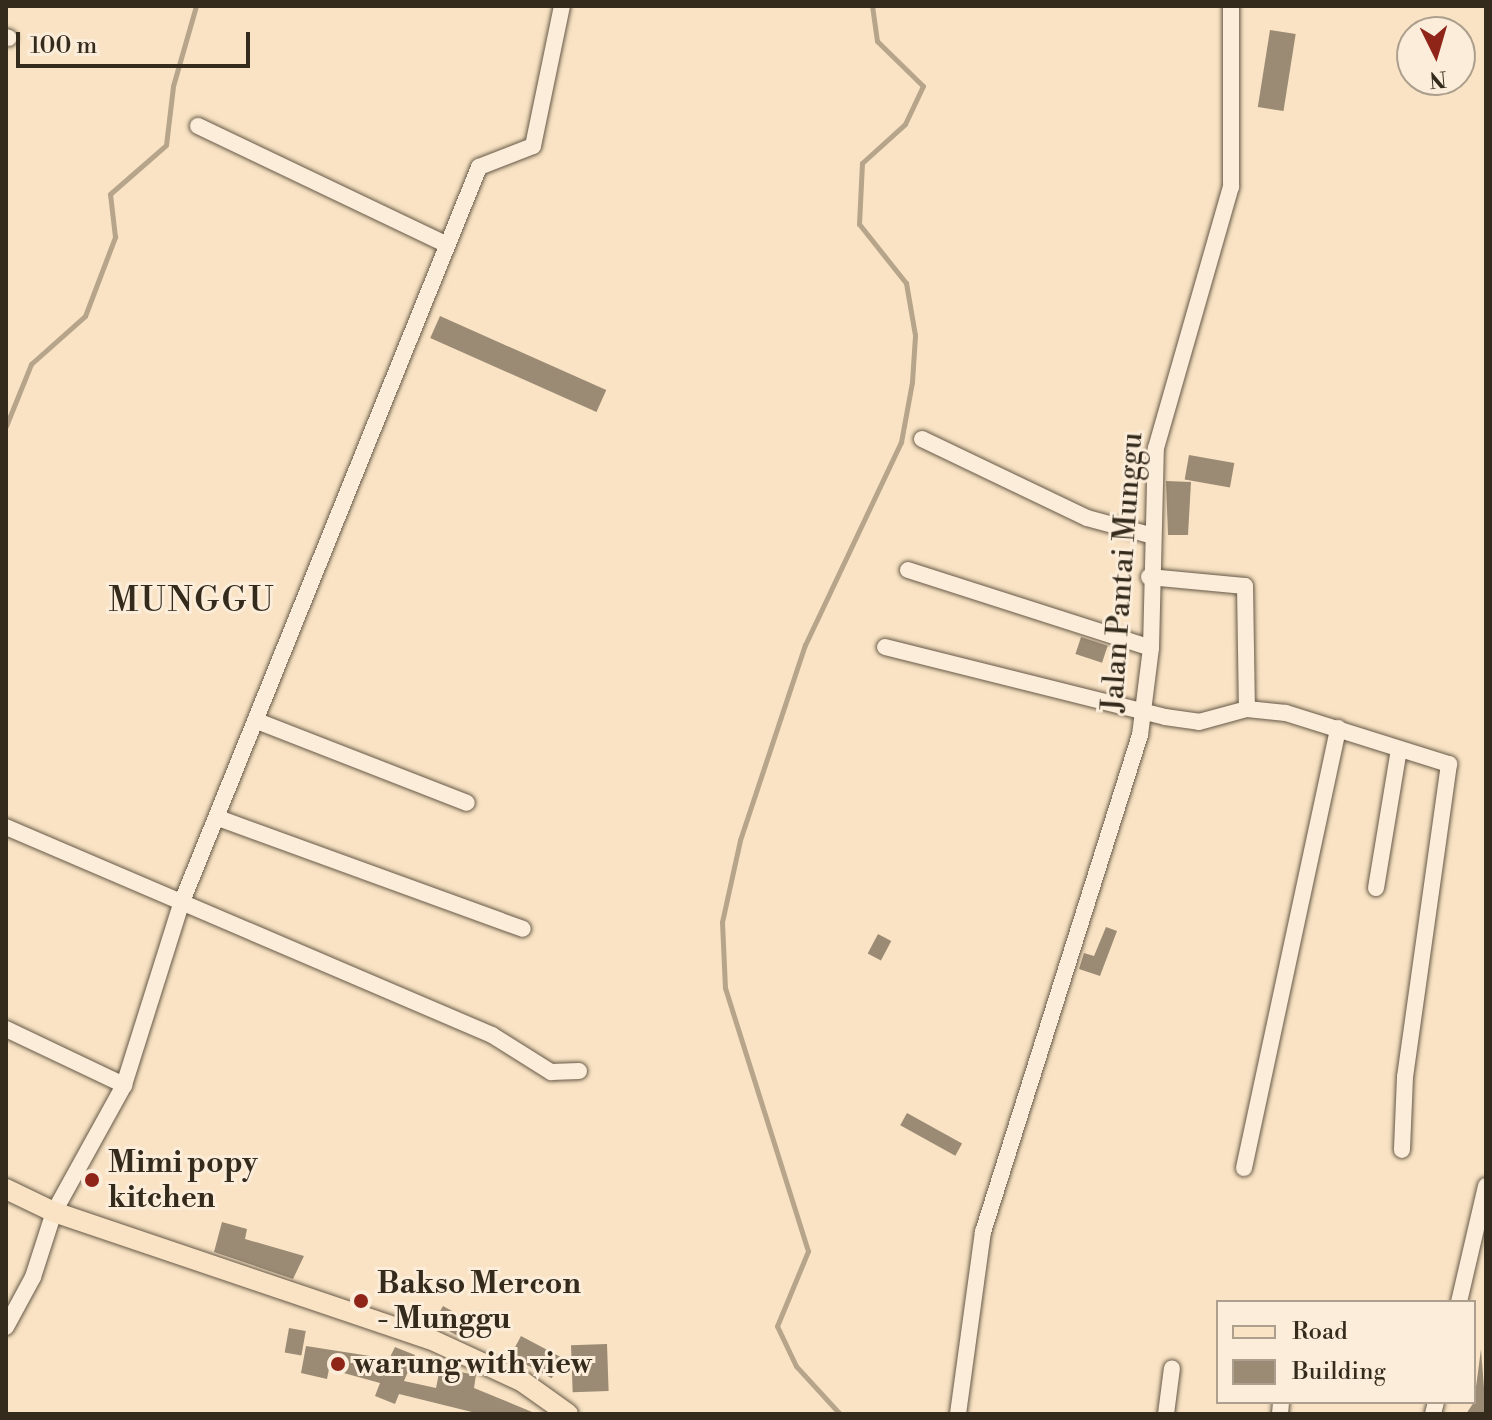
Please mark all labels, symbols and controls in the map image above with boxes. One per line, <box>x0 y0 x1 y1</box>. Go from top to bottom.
scale bar <box>20 16 254 66</box>
north arrow <box>1396 16 1476 96</box>
text: 100 m <box>30 31 97 61</box>
text: N <box>1428 64 1448 93</box>
street label: Jalan Pantai Munggu <box>1095 431 1151 713</box>
district label: MUNGGU <box>108 582 276 622</box>
place label: Mimi popy kitchen <box>108 1145 257 1216</box>
marker: Mimi popy kitchen <box>83 1171 101 1189</box>
place label: Bakso Mercon - Munggu <box>377 1266 581 1336</box>
marker: Bakso Mercon - Munggu <box>352 1292 370 1310</box>
legend <box>1216 1300 1476 1404</box>
text: Road <box>1292 1317 1348 1347</box>
place label: warung with view <box>354 1346 592 1382</box>
marker: warung with view <box>329 1355 347 1373</box>
text: Building <box>1292 1357 1386 1387</box>

